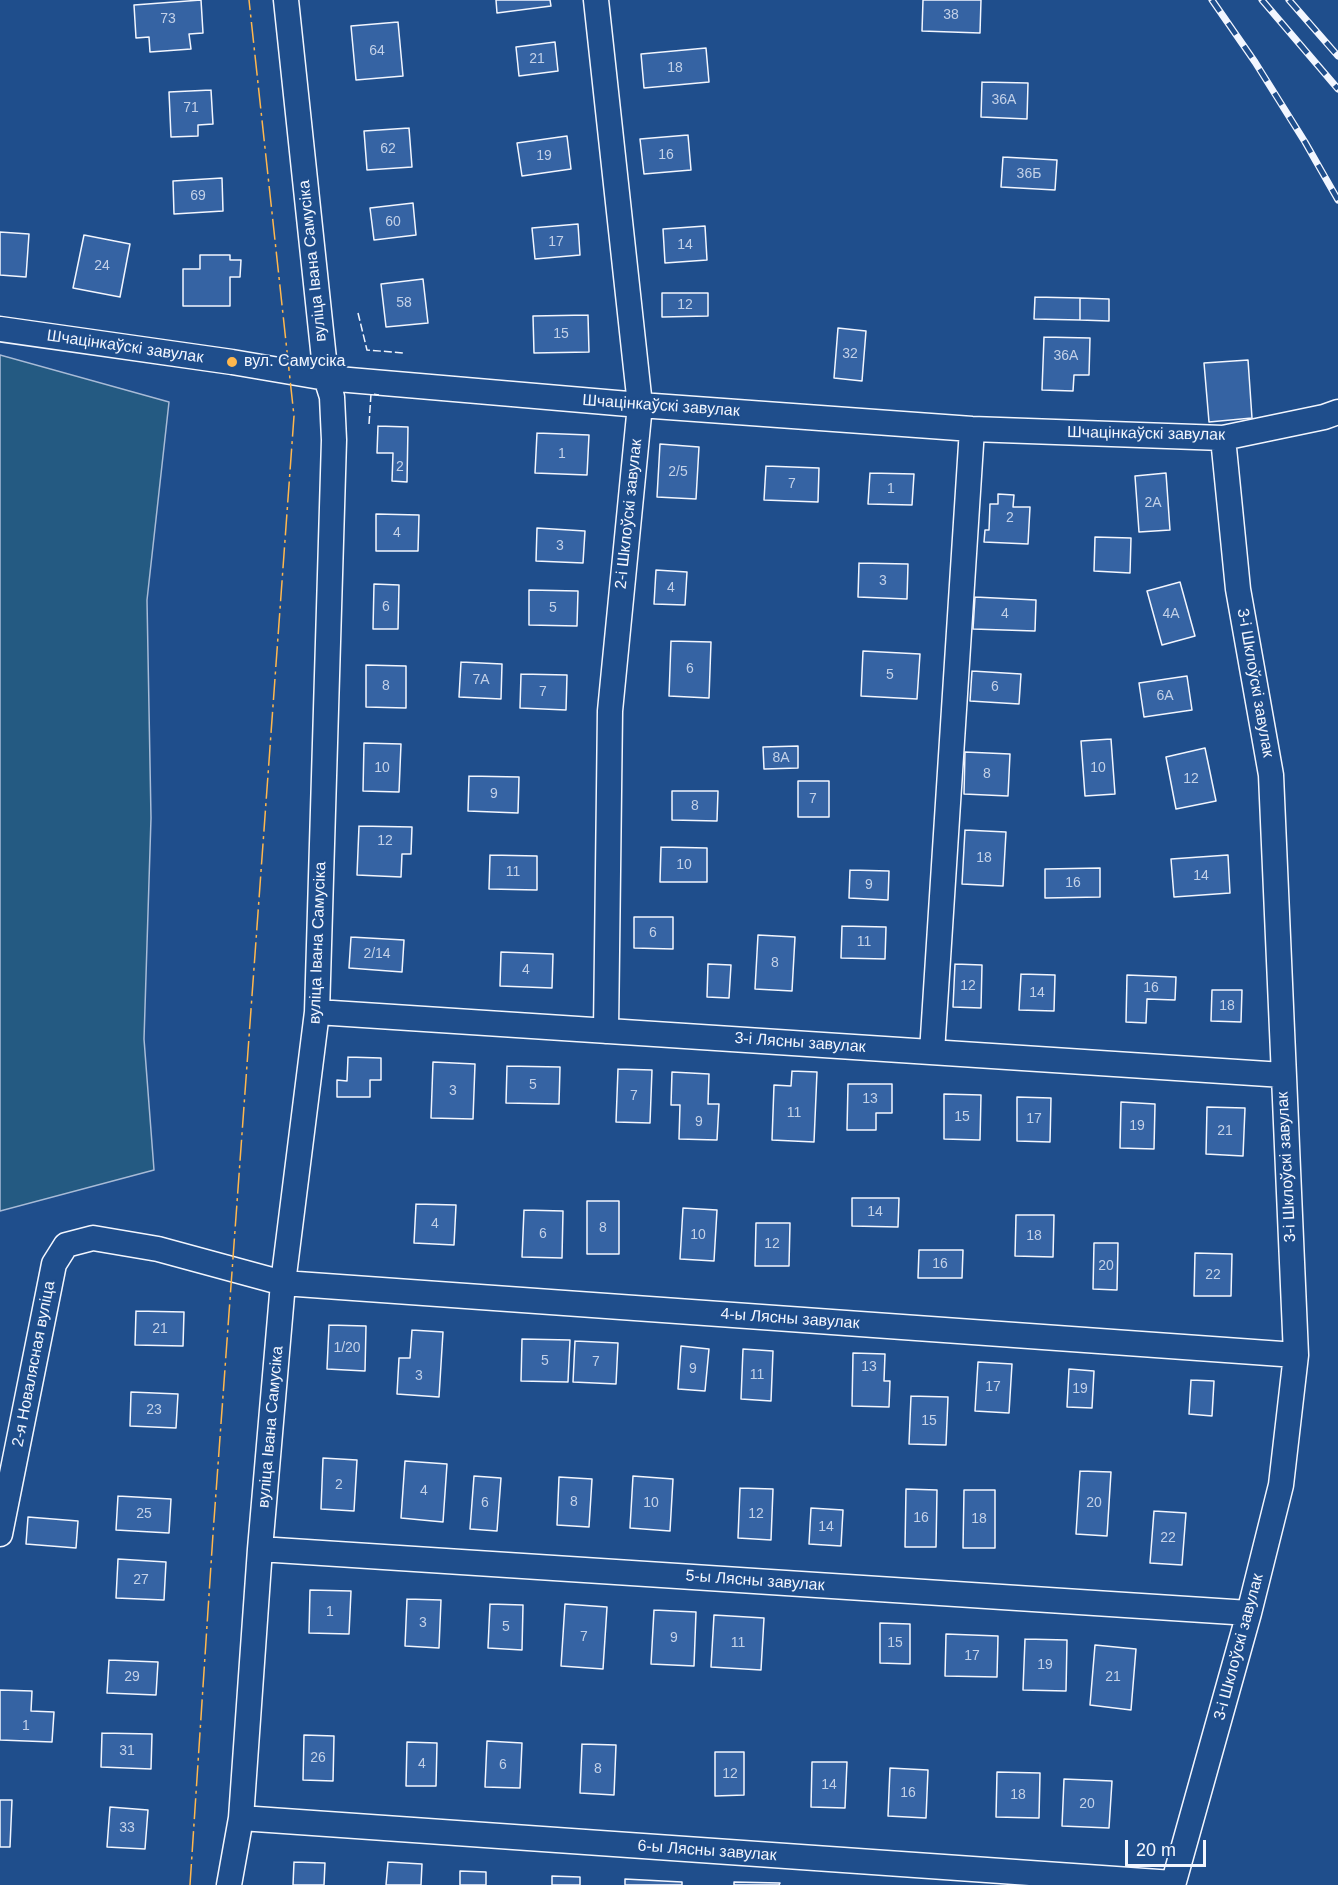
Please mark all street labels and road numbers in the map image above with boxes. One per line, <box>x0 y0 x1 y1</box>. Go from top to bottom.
street label: вуліца Івана Самусіка <box>295 179 331 343</box>
street label: Шчацінкаўскі завулак <box>45 327 205 367</box>
street label: Шчацінкаўскі завулак <box>582 391 740 421</box>
street label: Шчацінкаўскі завулак <box>1067 423 1225 445</box>
street label: 2-і Шклоўскі завулак <box>612 438 646 590</box>
street label: 3-і Шклоўскі завулак <box>1232 607 1278 759</box>
street label: вуліца Івана Самусіка <box>306 861 330 1025</box>
street label: 3-і Лясны завулак <box>734 1029 866 1057</box>
street label: 3-і Шклоўскі завулак <box>1273 1091 1301 1243</box>
street label: 2-я Новалясная вуліца <box>8 1279 60 1449</box>
street label: 4-ы Лясны завулак <box>720 1305 860 1333</box>
street label: вуліца Івана Самусіка <box>254 1345 288 1509</box>
street label: 5-ы Лясны завулак <box>685 1567 825 1595</box>
street label: 3-і Шклоўскі завулак <box>1210 1572 1268 1722</box>
street label: 6-ы Лясны завулак <box>637 1837 777 1865</box>

